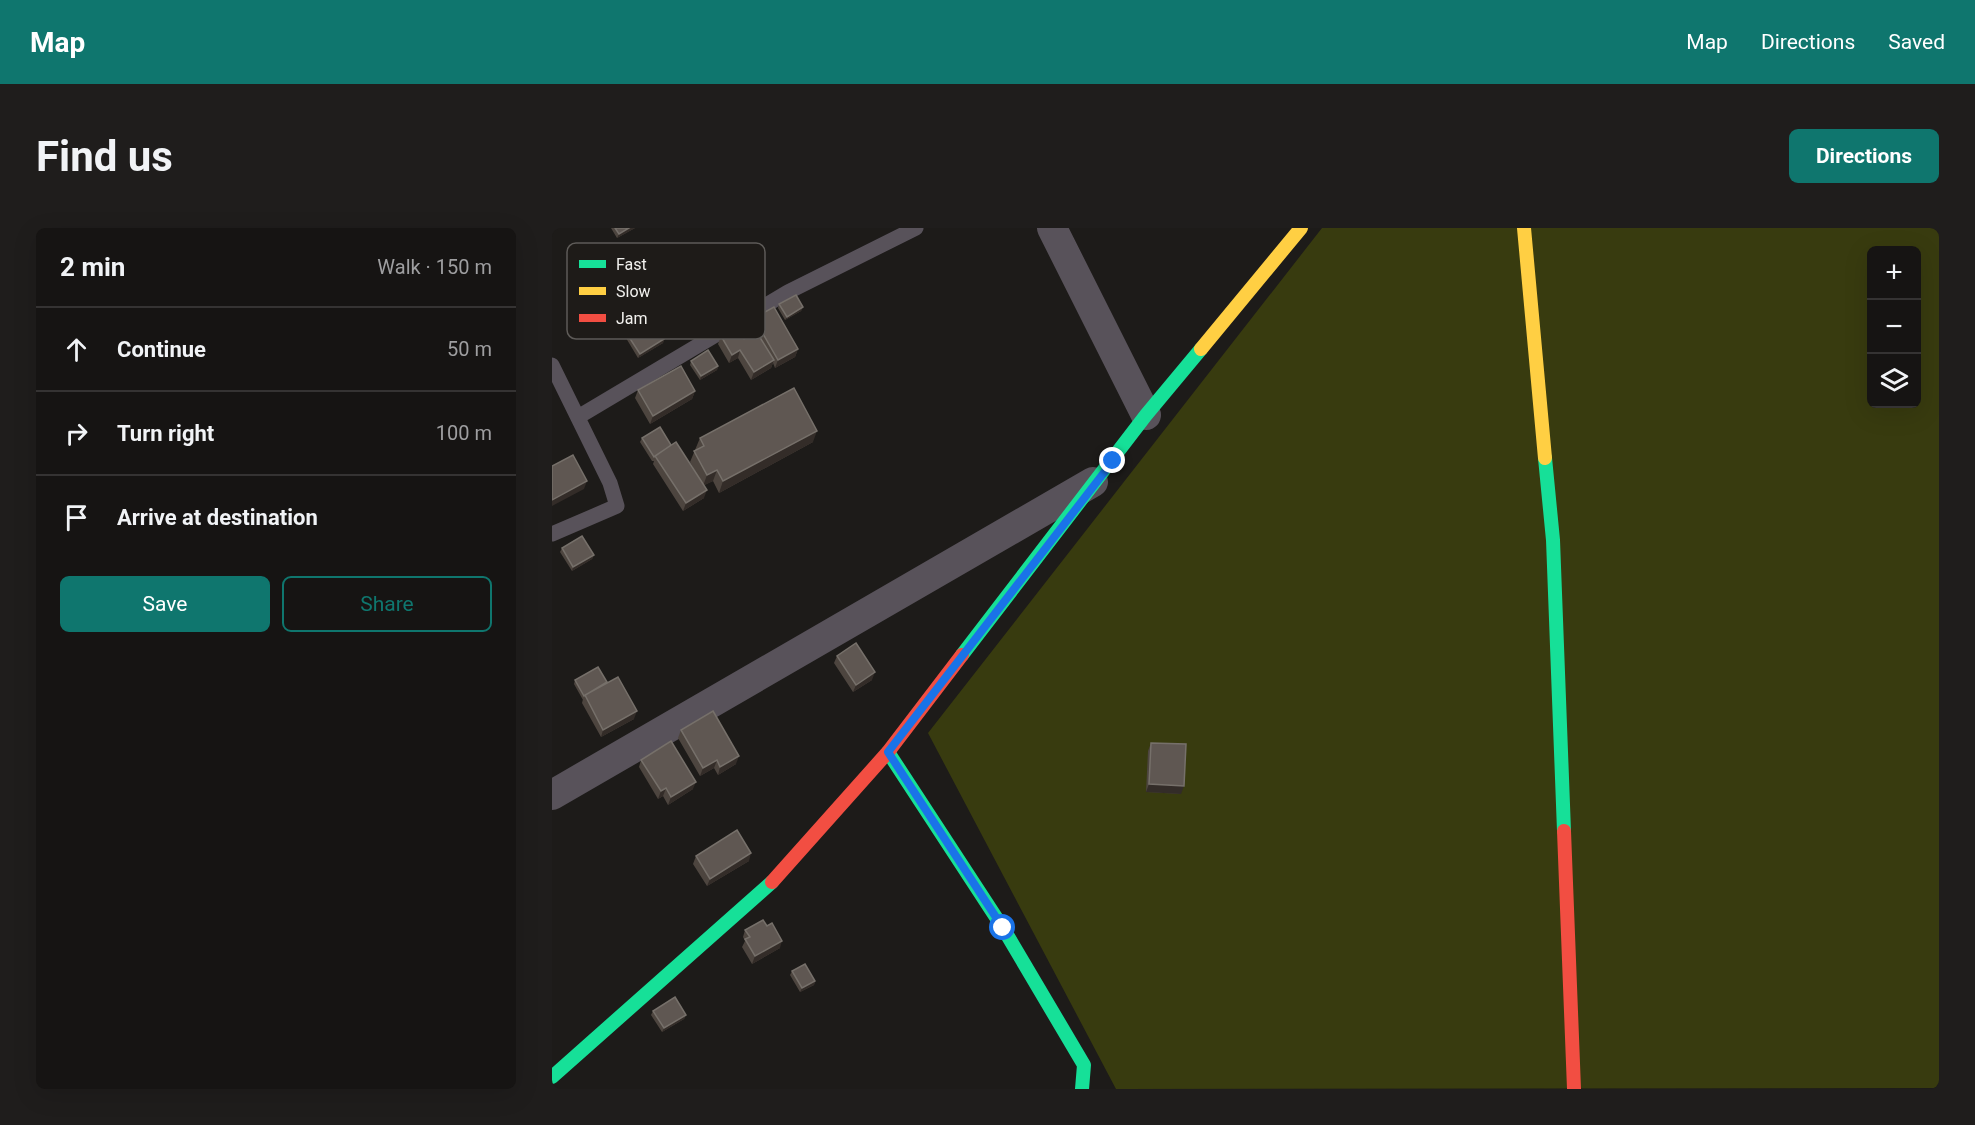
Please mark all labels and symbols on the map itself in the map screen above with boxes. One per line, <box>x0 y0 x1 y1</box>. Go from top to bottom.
legend <box>567 243 765 339</box>
text: Fast <box>616 255 647 274</box>
text: Slow <box>616 282 651 301</box>
text: Jam <box>616 309 648 328</box>
route end <box>1099 447 1125 473</box>
route start <box>989 914 1015 940</box>

